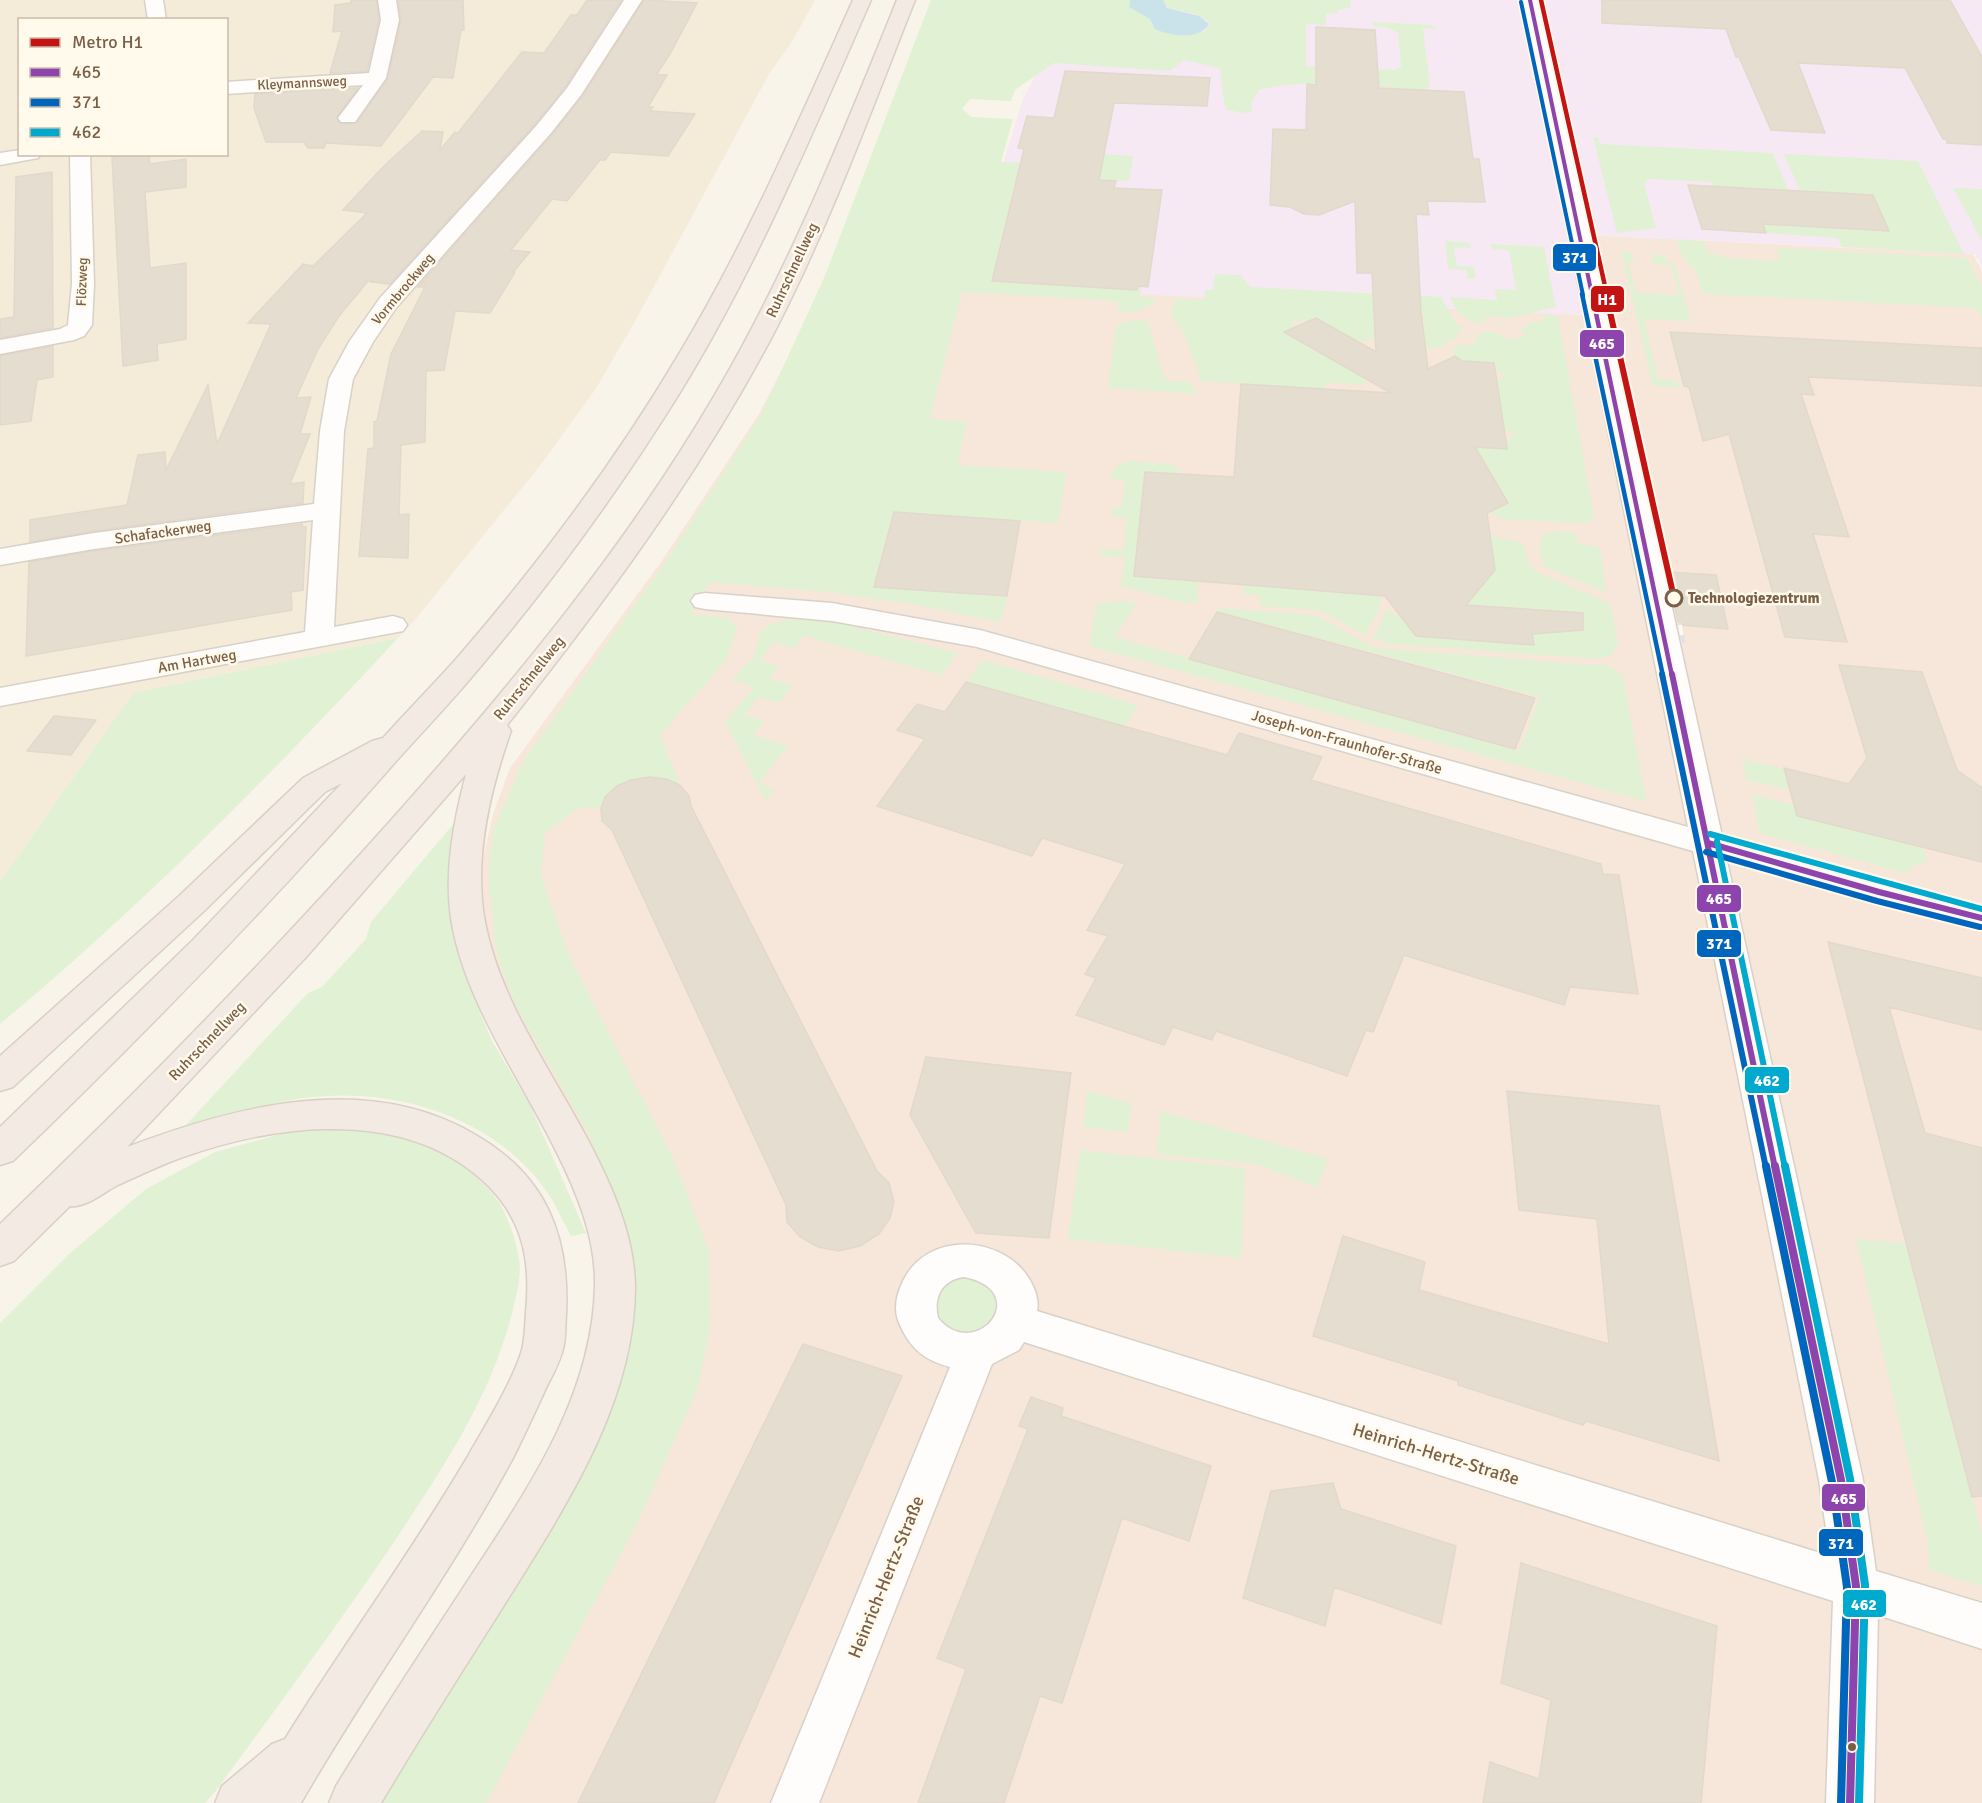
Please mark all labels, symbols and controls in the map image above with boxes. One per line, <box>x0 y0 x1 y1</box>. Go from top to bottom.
legend <box>18 18 228 156</box>
text: Metro H1 <box>72 31 143 53</box>
text: 465 <box>72 61 101 83</box>
street label: Kleymannsweg <box>257 72 347 94</box>
text: 371 <box>72 91 101 113</box>
text: 462 <box>72 121 101 143</box>
street label: Ruhrschnellweg <box>762 220 822 320</box>
line badge: 371 <box>1552 243 1597 272</box>
text: 371 <box>1562 248 1588 268</box>
street label: Vormbrockweg <box>368 250 438 328</box>
street label: Flözweg <box>73 257 91 307</box>
line badge: H1 <box>1590 285 1625 313</box>
text: H1 <box>1597 290 1617 310</box>
line badge: 465 <box>1579 329 1625 358</box>
text: 465 <box>1589 334 1615 354</box>
street label: Schafackerweg <box>113 516 213 548</box>
marker: Technologiezentrum <box>1665 589 1683 607</box>
place label: Technologiezentrum <box>1688 589 1820 607</box>
street label: Ruhrschnellweg <box>490 632 568 724</box>
street label: Am Hartweg <box>156 645 238 677</box>
street label: Joseph-von-Fraunhofer-Straße <box>1250 706 1444 778</box>
line badge: 465 <box>1696 884 1742 913</box>
text: 465 <box>1706 889 1732 909</box>
line badge: 371 <box>1696 929 1742 958</box>
text: 371 <box>1706 934 1732 954</box>
street label: Ruhrschnellweg <box>165 998 249 1084</box>
line badge: 462 <box>1744 1066 1790 1094</box>
text: 462 <box>1754 1071 1780 1091</box>
street label: Heinrich-Hertz-Straße <box>1350 1418 1522 1490</box>
line badge: 465 <box>1821 1483 1866 1512</box>
text: 465 <box>1831 1489 1857 1509</box>
street label: Heinrich-Hertz-Straße <box>843 1493 929 1661</box>
line badge: 371 <box>1818 1528 1864 1557</box>
text: 371 <box>1828 1534 1854 1554</box>
line badge: 462 <box>1842 1589 1887 1618</box>
text: 462 <box>1851 1595 1877 1615</box>
unlabelled marker <box>1846 1741 1858 1753</box>

